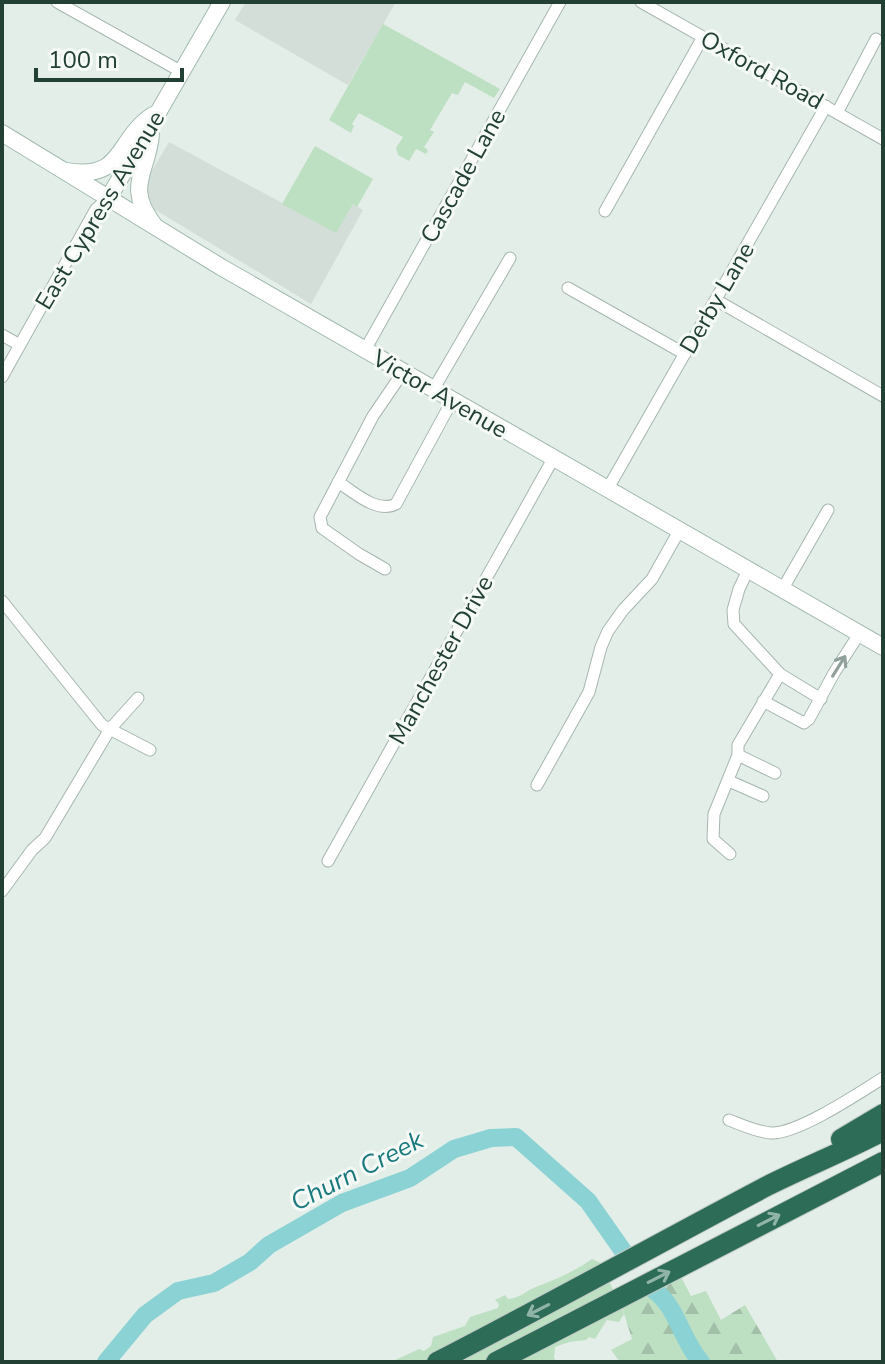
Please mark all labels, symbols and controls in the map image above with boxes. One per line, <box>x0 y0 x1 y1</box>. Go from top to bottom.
street label: Oxford Road <box>695 23 829 117</box>
scale bar <box>36 32 182 82</box>
text: 100 m <box>48 44 118 76</box>
street label: Cascade Lane <box>413 103 513 249</box>
street label: East Cypress Avenue <box>28 105 172 315</box>
street label: Derby Lane <box>672 236 762 360</box>
street label: Victor Avenue <box>366 342 514 446</box>
street label: Manchester Drive <box>381 570 501 750</box>
one-way arrow <box>831 655 847 678</box>
water label: Churn Creek <box>284 1122 430 1219</box>
one-way arrow <box>756 1212 780 1228</box>
one-way arrow <box>646 1269 670 1284</box>
one-way arrow <box>526 1302 550 1318</box>

